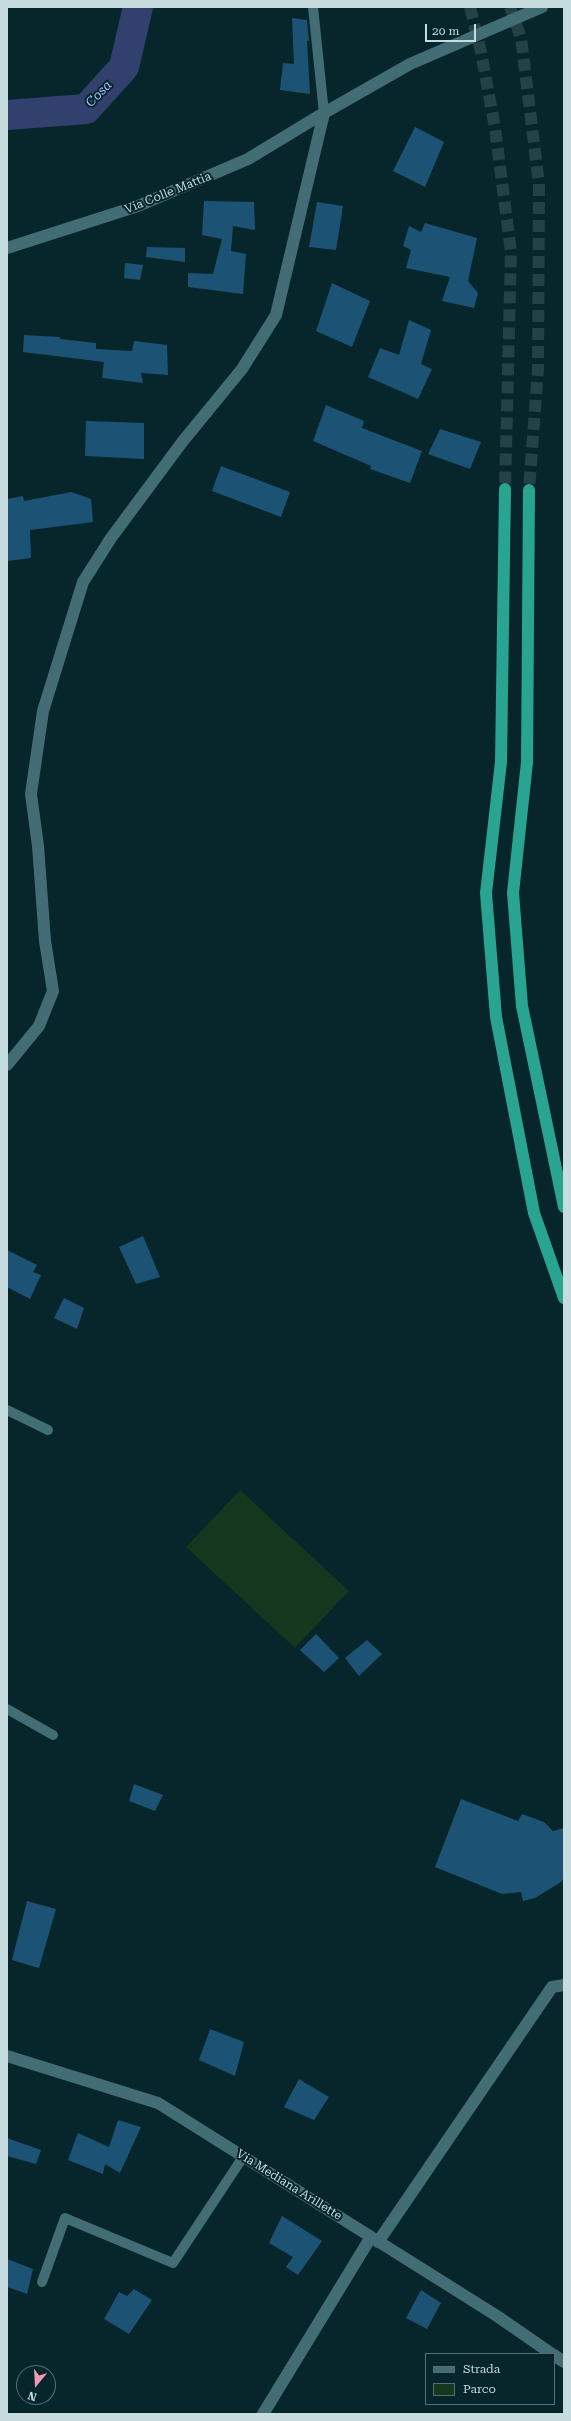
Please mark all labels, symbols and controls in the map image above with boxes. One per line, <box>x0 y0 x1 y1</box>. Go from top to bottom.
scale bar <box>427 16 478 42</box>
text: 20 m <box>432 24 459 38</box>
water label: Cosa <box>83 78 115 110</box>
street label: Via Colle Mattia <box>123 169 213 217</box>
street label: Via Mediana Arillette <box>234 2147 344 2223</box>
legend <box>425 2353 555 2405</box>
text: Strada <box>463 2362 500 2376</box>
north arrow <box>16 2365 56 2405</box>
text: Parco <box>463 2382 496 2396</box>
text: N <box>26 2388 38 2403</box>

